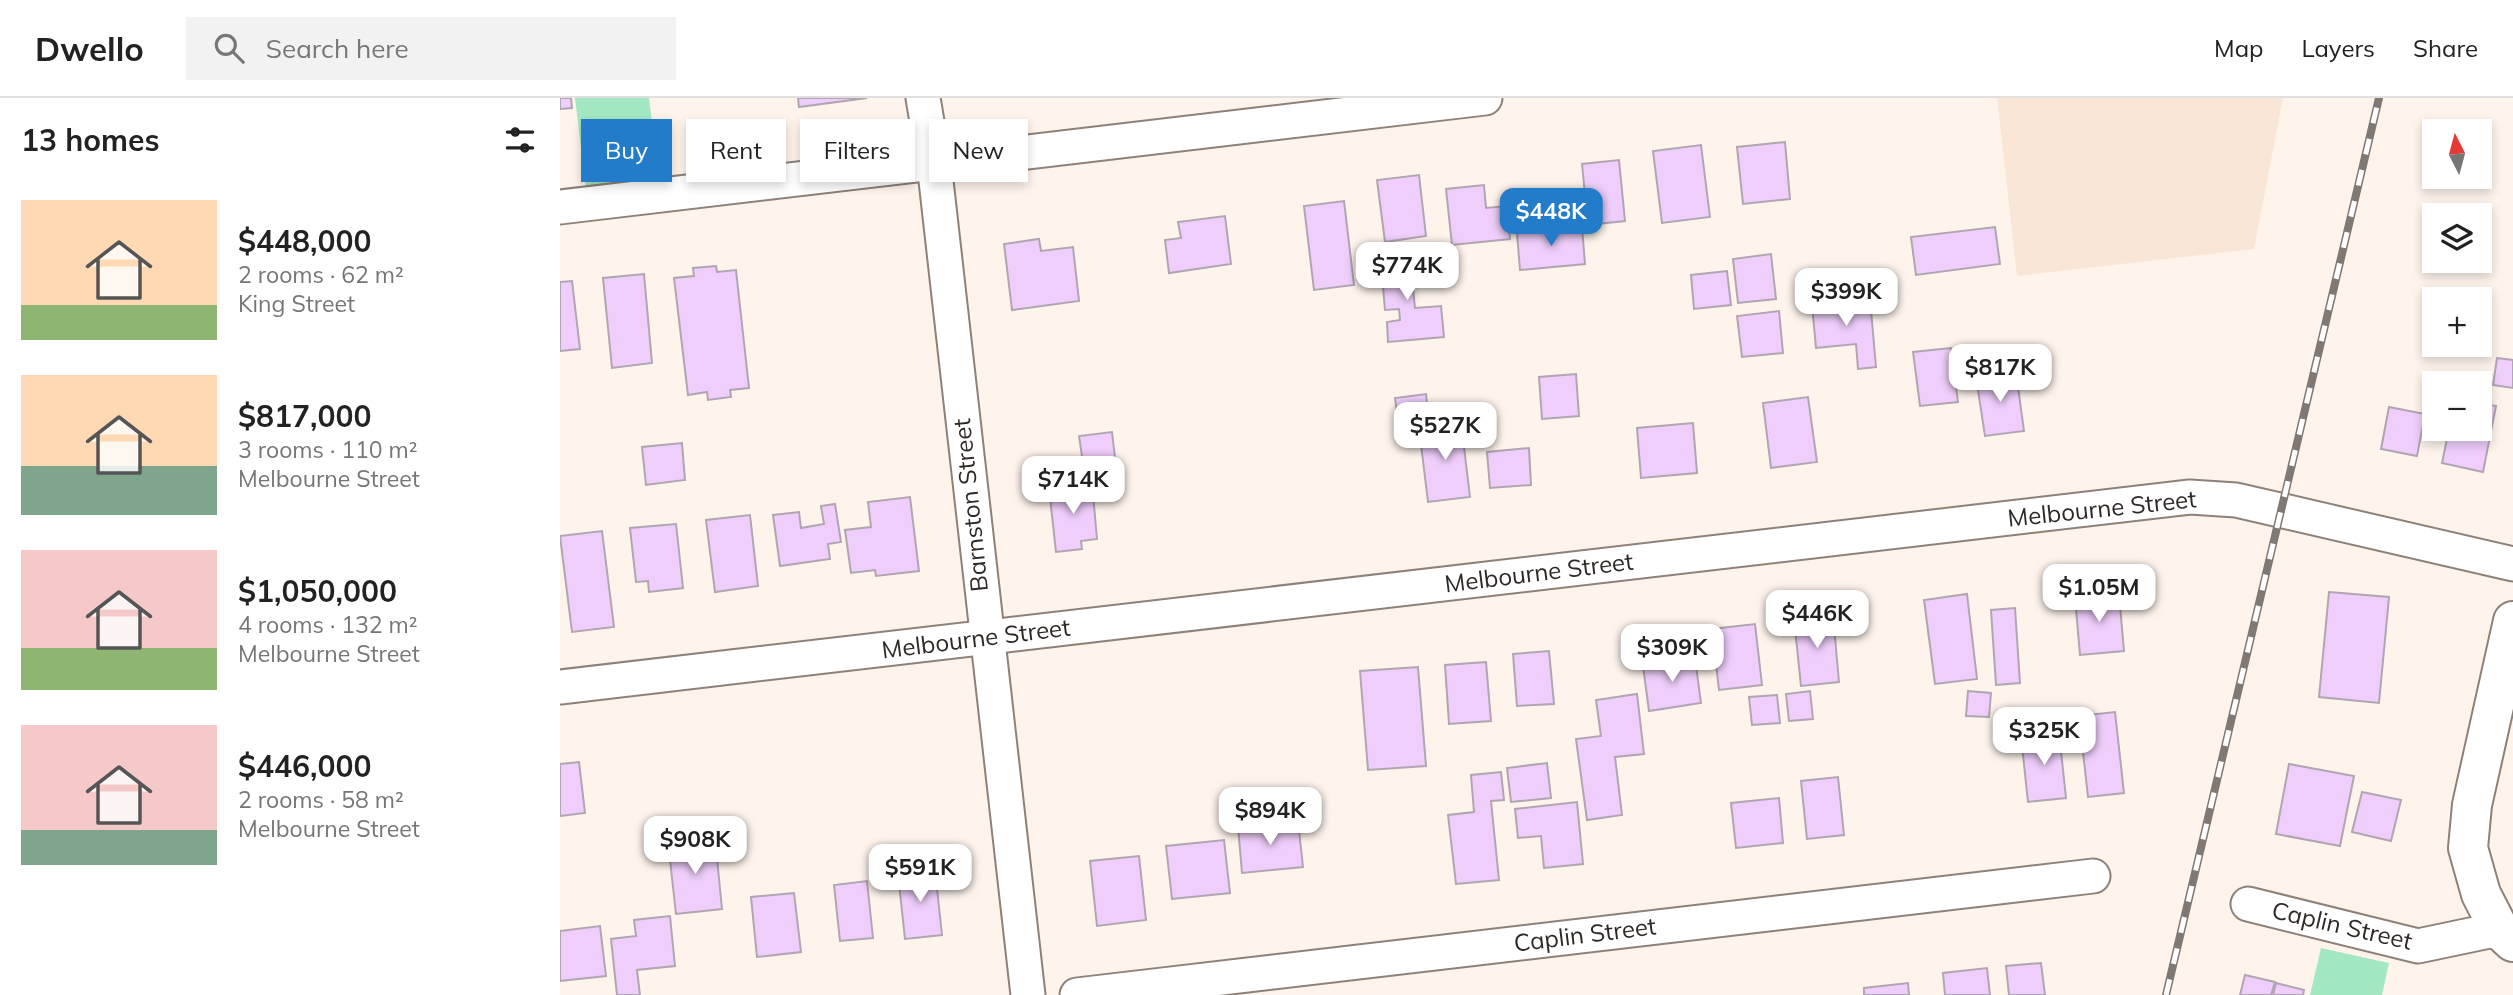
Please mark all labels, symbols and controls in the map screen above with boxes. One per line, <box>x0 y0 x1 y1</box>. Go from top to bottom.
search box <box>186 17 676 80</box>
text: Dwello <box>35 28 144 69</box>
icon: search <box>210 29 248 67</box>
text: Search here <box>266 32 409 65</box>
text: Map <box>2214 33 2263 63</box>
text: Layers <box>2301 33 2375 63</box>
text: Share <box>2413 33 2478 63</box>
chip: Buy <box>581 119 672 182</box>
chip: Rent <box>686 119 786 182</box>
chip: Filters <box>800 119 915 182</box>
chip: New <box>929 119 1028 182</box>
north arrow <box>2422 119 2492 189</box>
map controls <box>2422 119 2492 441</box>
text: 13 homes <box>21 121 160 159</box>
icon: filters <box>501 121 539 159</box>
pin: $448K <box>1502 188 1600 248</box>
text: $448K <box>1516 196 1586 225</box>
button: layers <box>2422 203 2492 273</box>
text: $448,000 <box>238 222 371 260</box>
icon: home <box>77 228 161 312</box>
pin: $774K <box>1358 242 1456 302</box>
text: $774K <box>1372 250 1442 279</box>
text: 2 rooms · 62 m² <box>238 260 404 289</box>
pin: $399K <box>1797 268 1895 328</box>
text: $399K <box>1811 276 1881 305</box>
button: + <box>2422 287 2492 357</box>
text: King Street <box>238 289 355 318</box>
pin: $817K <box>1951 344 2049 404</box>
text: $817K <box>1965 352 2035 381</box>
button: − <box>2422 371 2492 441</box>
text: $817,000 <box>238 397 371 435</box>
pin: $527K <box>1396 402 1494 462</box>
icon: home <box>77 403 161 487</box>
text: $527K <box>1410 410 1480 439</box>
street label: Barnston Street <box>946 417 994 593</box>
text: 3 rooms · 110 m² <box>238 435 418 464</box>
pin: $714K <box>1024 456 1122 516</box>
text: Melbourne Street <box>238 464 420 493</box>
text: $714K <box>1038 464 1108 493</box>
street label: Melbourne Street <box>2006 483 2198 533</box>
street label: Melbourne Street <box>1443 546 1635 598</box>
pin: $1.05M <box>2042 564 2156 624</box>
text: $1,050,000 <box>238 572 397 610</box>
text: $1.05M <box>2059 572 2139 601</box>
icon: home <box>77 578 161 662</box>
pin: $446K <box>1768 590 1866 650</box>
text: $446K <box>1782 598 1852 627</box>
text: 4 rooms · 132 m² <box>238 610 418 639</box>
street label: Melbourne Street <box>880 612 1072 664</box>
pin: $309K <box>1623 624 1721 684</box>
text: $309K <box>1637 632 1707 661</box>
text: Melbourne Street <box>238 639 420 668</box>
pin: $325K <box>1995 708 2093 767</box>
text: $325K <box>2009 715 2079 744</box>
text: $446,000 <box>238 747 371 785</box>
icon: home <box>77 753 161 837</box>
text: 2 rooms · 58 m² <box>238 785 404 814</box>
pin: $894K <box>1221 788 1319 847</box>
text: $894K <box>1235 795 1305 824</box>
text: Melbourne Street <box>238 814 420 843</box>
pin: $908K <box>646 816 744 876</box>
text: $908K <box>660 824 730 853</box>
pin: $591K <box>871 844 969 904</box>
text: $591K <box>885 852 955 881</box>
street label: Caplin Street <box>2269 894 2415 956</box>
street label: Caplin Street <box>1512 910 1658 958</box>

